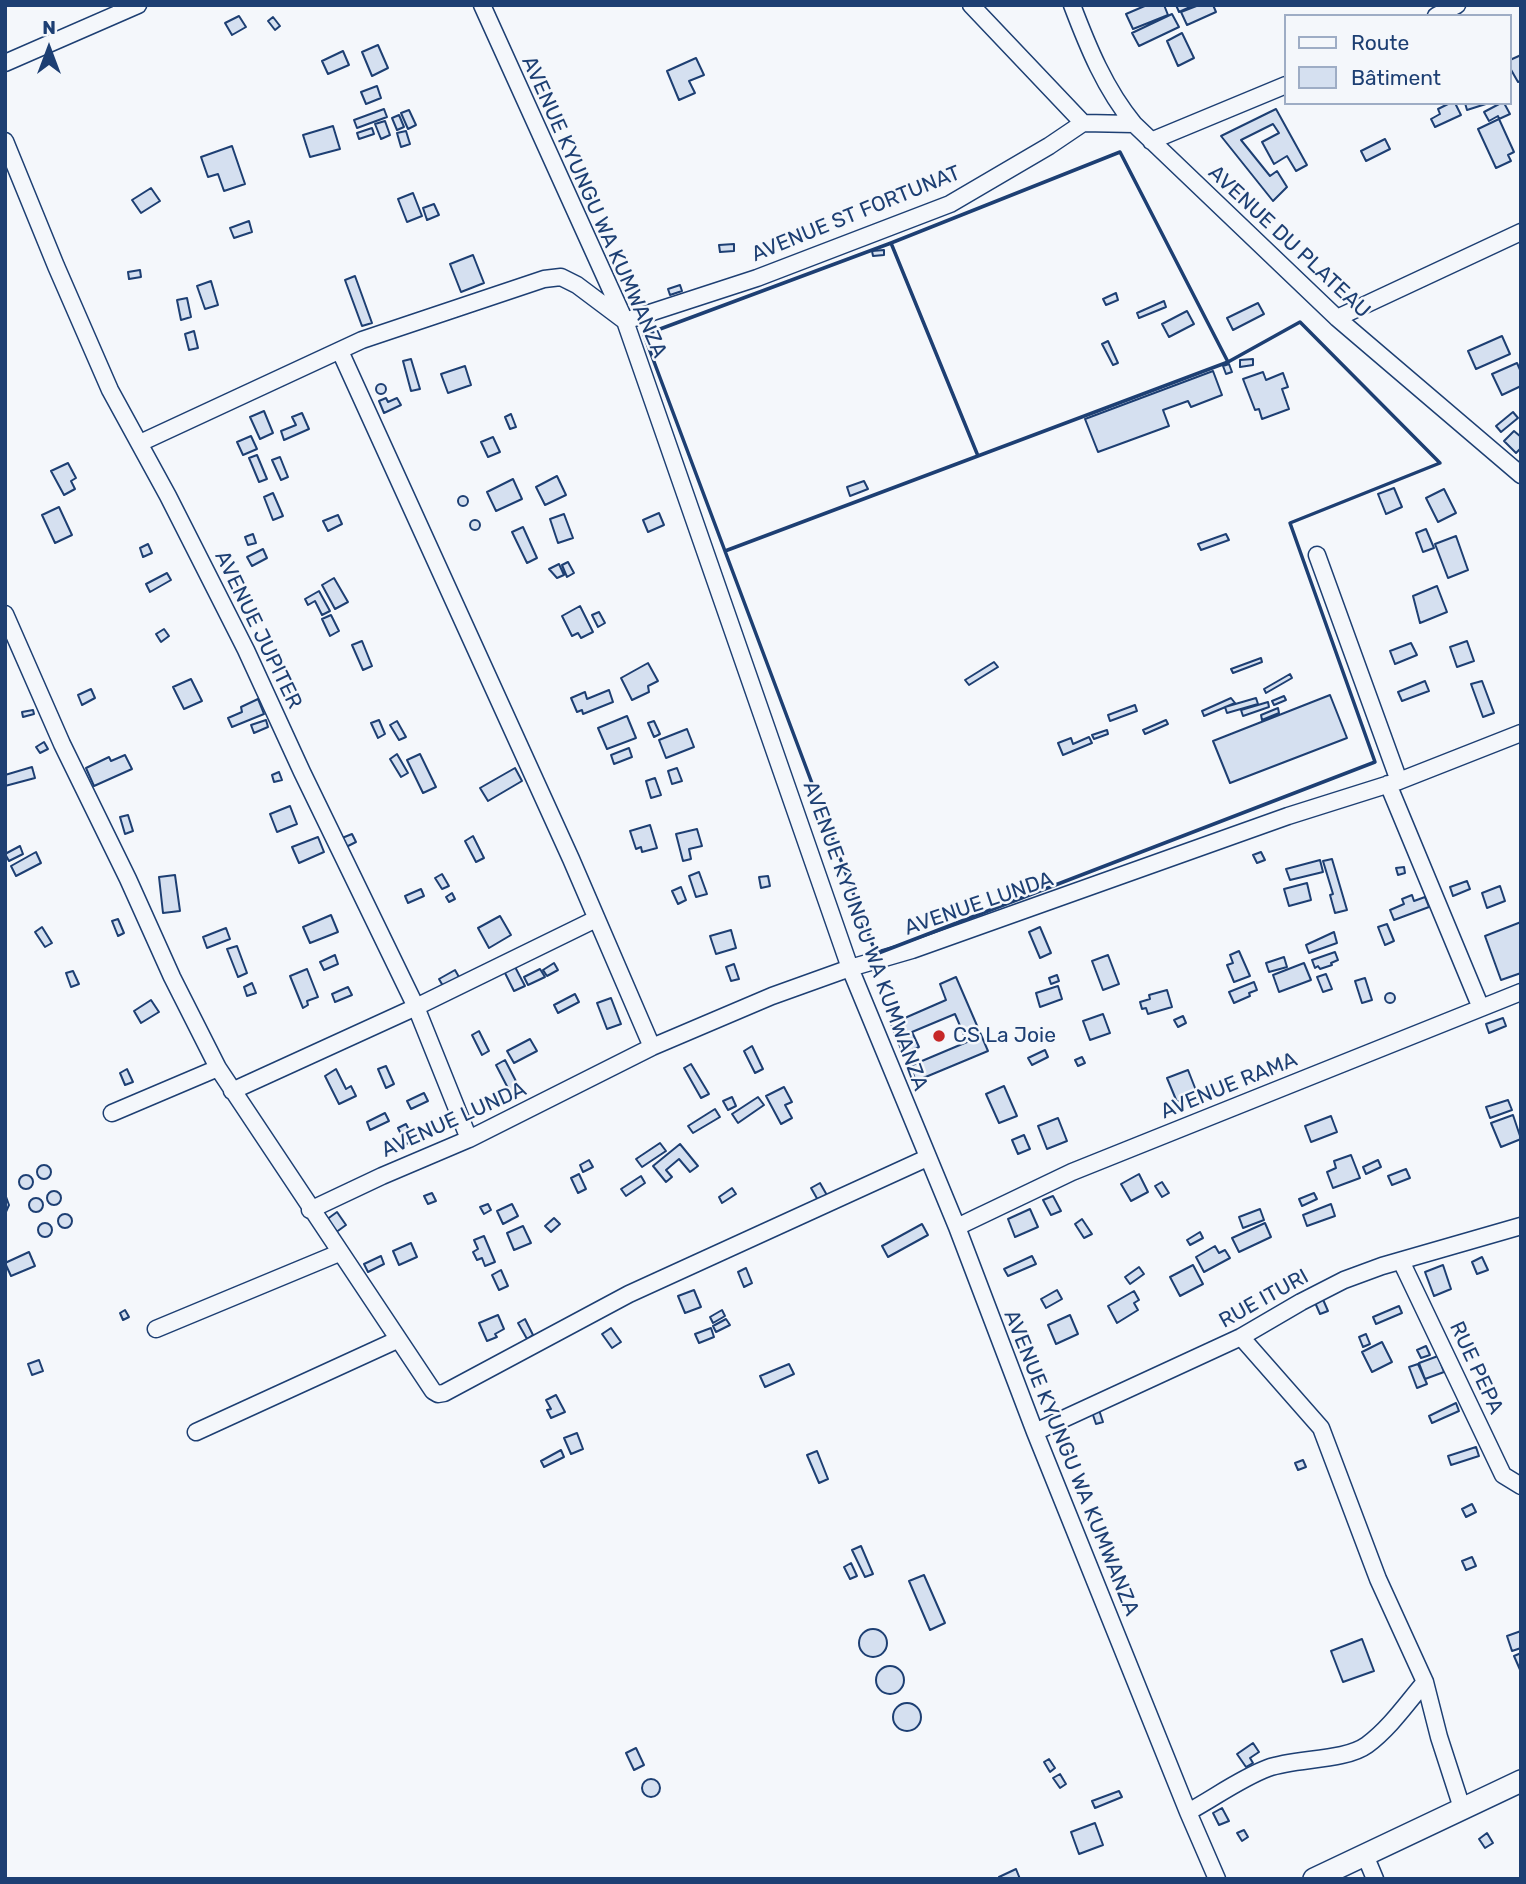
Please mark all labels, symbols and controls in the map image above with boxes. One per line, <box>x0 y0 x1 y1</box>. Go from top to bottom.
north arrow <box>14 14 84 84</box>
legend <box>1284 14 1512 105</box>
text: N <box>42 16 56 39</box>
text: Route <box>1351 30 1409 55</box>
street label: AVENUE KYUNGU WA KUMWANZA <box>516 52 672 362</box>
text: Bâtiment <box>1351 65 1441 90</box>
street label: AVENUE DU PLATEAU <box>1203 160 1375 324</box>
street label: AVENUE ST FORTUNAT <box>748 161 964 267</box>
street label: AVENUE JUPITER <box>209 547 307 713</box>
street label: AVENUE KYUNGU WA KUMWANZA <box>797 778 933 1094</box>
street label: AVENUE LUNDA <box>901 867 1057 941</box>
place label: CS La Joie <box>953 1023 1056 1049</box>
marker: CS La Joie <box>931 1028 947 1044</box>
street label: AVENUE RAMA <box>1157 1047 1301 1125</box>
street label: AVENUE LUNDA <box>378 1077 530 1163</box>
street label: RUE ITURI <box>1215 1264 1313 1334</box>
street label: AVENUE KYUNGU WA KUMWANZA <box>998 1306 1144 1620</box>
street label: RUE PEPA <box>1444 1318 1508 1418</box>

